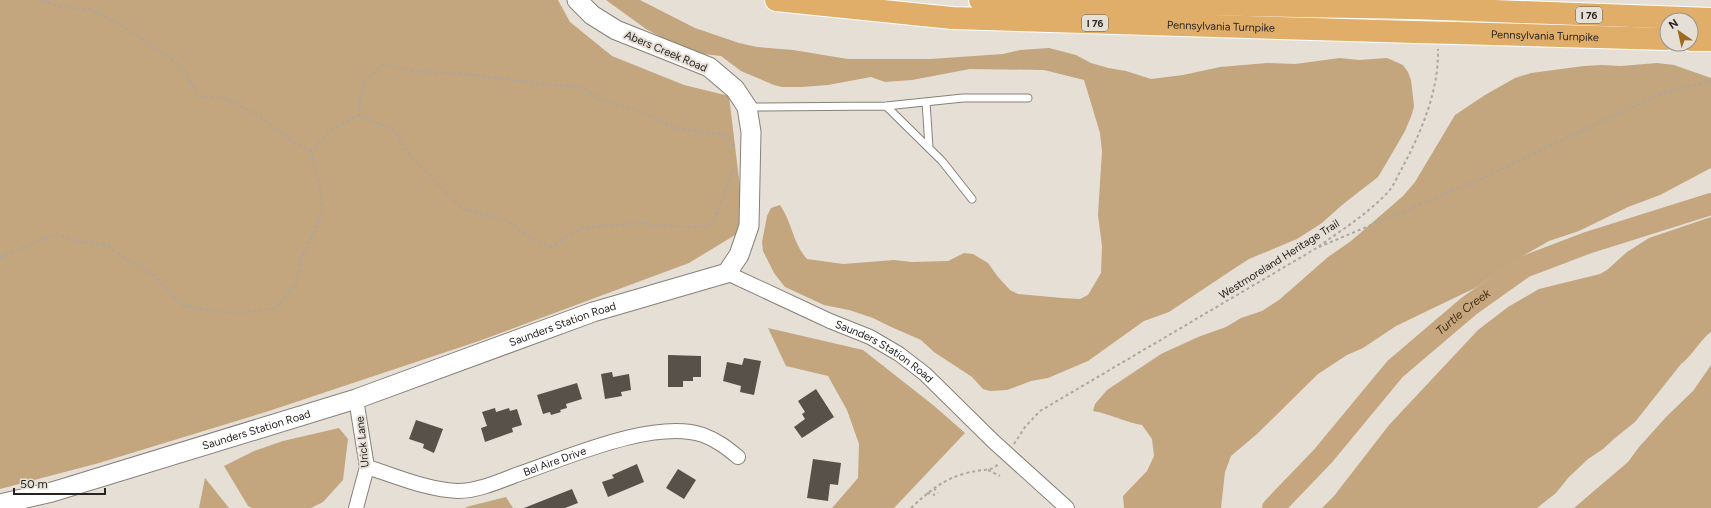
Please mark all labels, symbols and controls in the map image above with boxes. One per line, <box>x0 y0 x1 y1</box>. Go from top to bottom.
road number: I 76 <box>1576 7 1602 23</box>
north arrow <box>1659 12 1699 52</box>
road number: I 76 <box>1082 15 1108 31</box>
text: N <box>1667 16 1681 32</box>
street label: Pennsylvania Turnpike <box>1167 19 1275 35</box>
street label: Abers Creek Road <box>623 28 709 75</box>
street label: Pennsylvania Turnpike <box>1491 28 1599 44</box>
street label: Westmoreland Heritage Trail <box>1217 217 1342 302</box>
water label: Turtle Creek <box>1433 285 1494 338</box>
street label: Saunders Station Road <box>507 300 618 349</box>
street label: Saunders Station Road <box>833 318 936 385</box>
street label: Saunders Station Road <box>201 407 312 453</box>
street label: Urick Lane <box>353 416 372 468</box>
street label: Bel Aire Drive <box>522 444 588 479</box>
scale bar <box>14 470 105 496</box>
text: 50 m <box>20 477 48 491</box>

